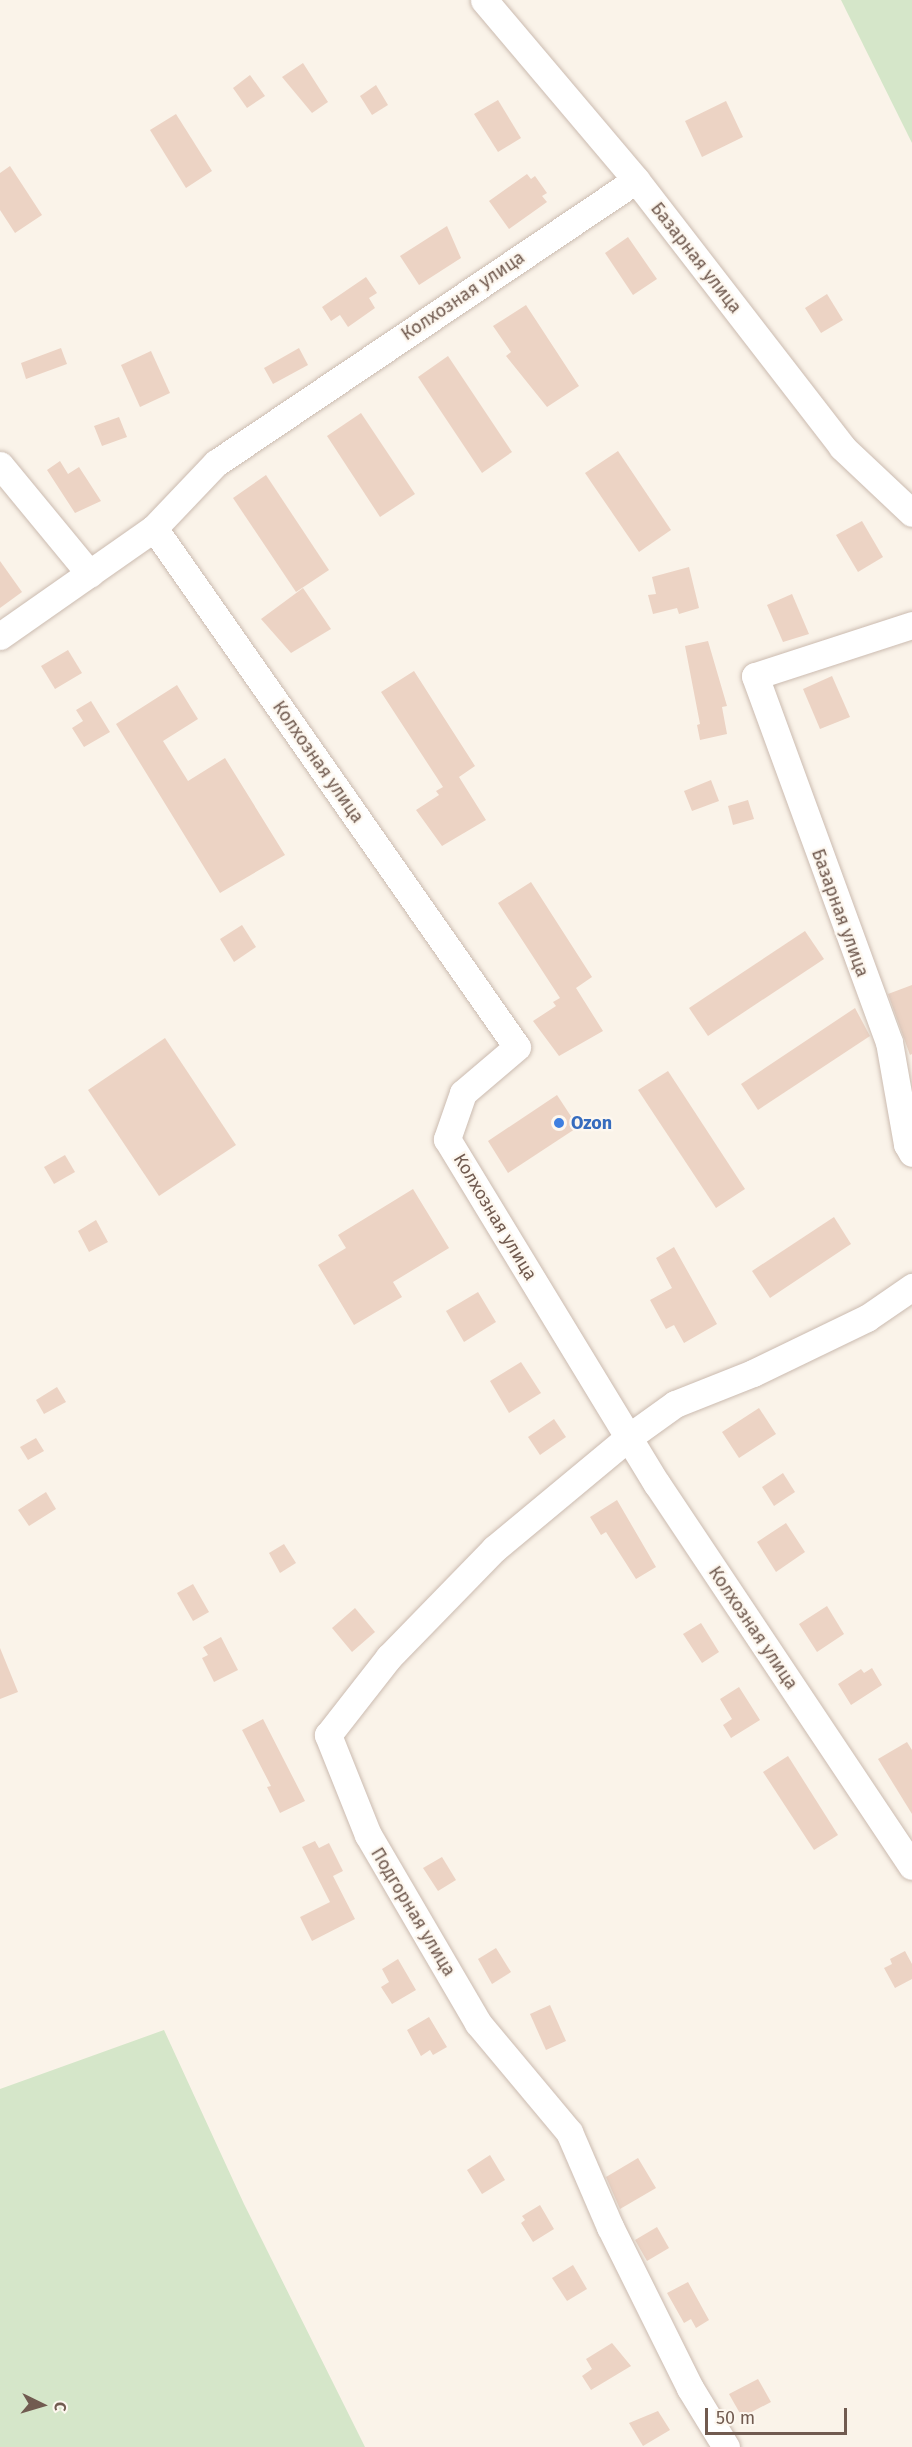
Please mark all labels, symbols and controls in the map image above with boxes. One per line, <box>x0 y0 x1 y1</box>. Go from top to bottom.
street label: Базарная улица <box>646 198 746 318</box>
street label: Колхозная улица <box>397 247 529 345</box>
street label: Колхозная улица <box>268 697 368 827</box>
street label: Базарная улица <box>807 846 873 980</box>
place label: Ozon <box>571 1112 612 1134</box>
marker: Ozon <box>552 1116 566 1130</box>
street label: Колхозная улица <box>449 1150 541 1284</box>
street label: Колхозная улица <box>704 1562 802 1694</box>
street label: Подгорная улица <box>366 1844 460 1980</box>
north arrow <box>12 2375 72 2435</box>
scale bar <box>708 2396 850 2434</box>
text: С <box>51 2401 70 2412</box>
text: 50 m <box>716 2407 755 2429</box>

